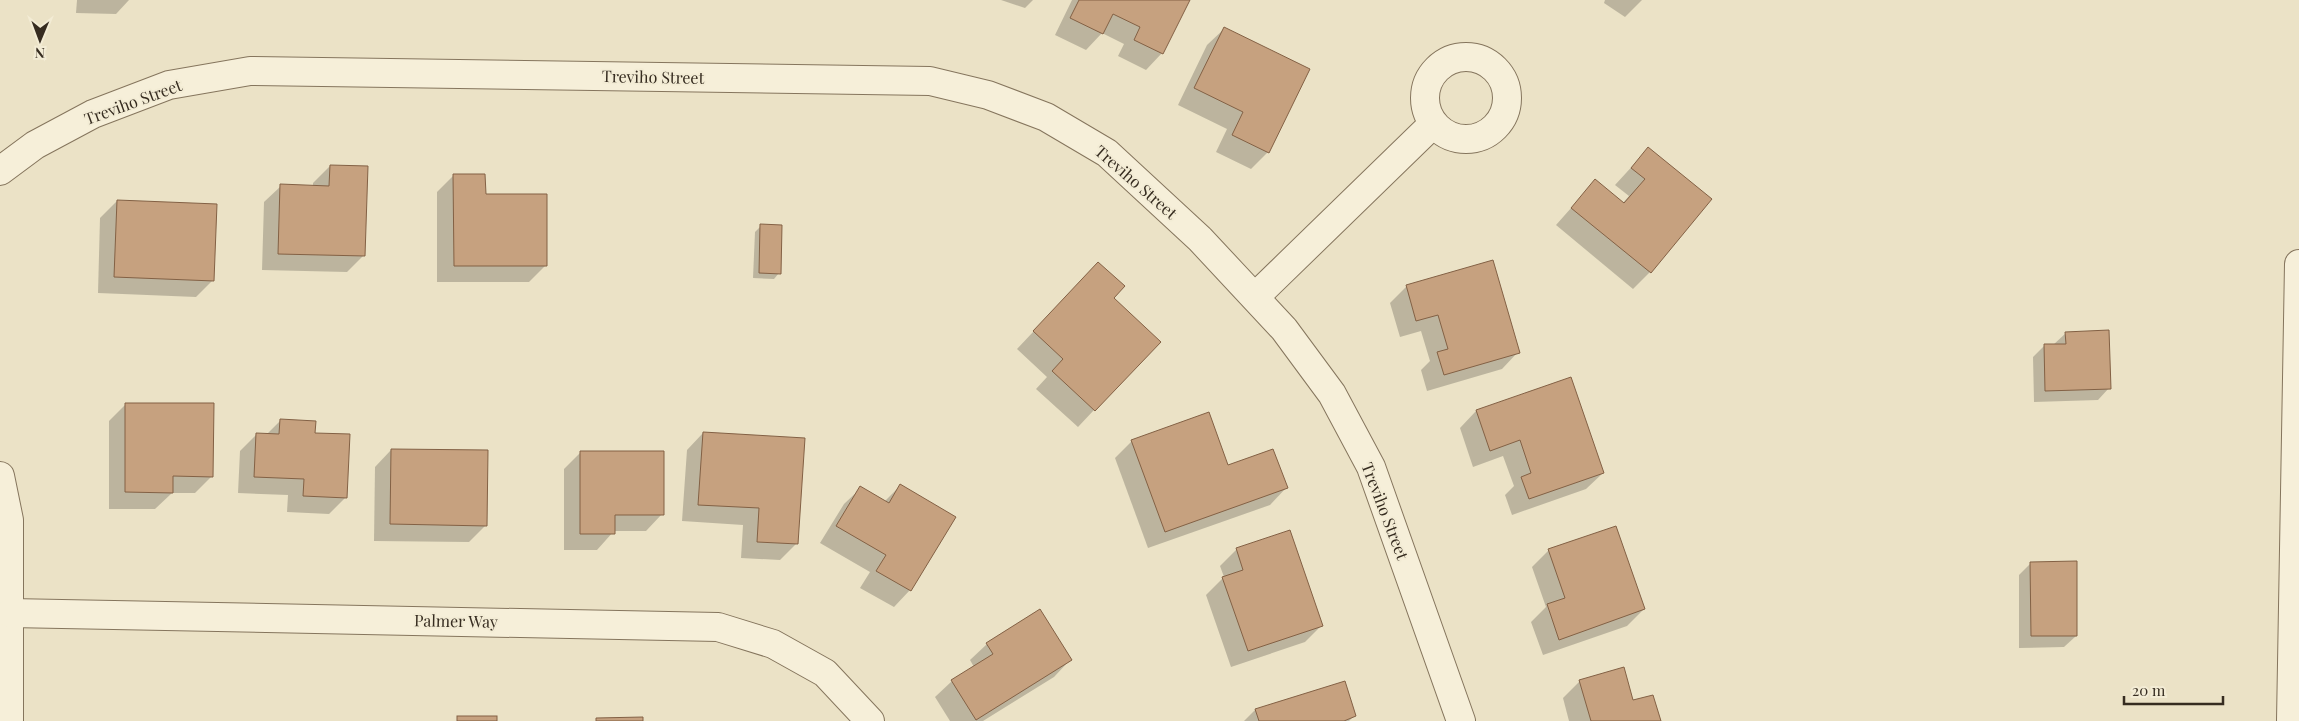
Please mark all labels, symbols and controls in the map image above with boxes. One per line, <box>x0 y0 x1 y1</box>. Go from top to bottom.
north arrow <box>15 15 65 65</box>
text: N <box>35 44 45 63</box>
street label: Treviho Street <box>602 65 705 88</box>
street label: Treviho Street <box>81 74 185 129</box>
street label: Treviho Street <box>1091 140 1182 223</box>
street label: Treviho Street <box>1357 459 1414 563</box>
street label: Palmer Way <box>414 609 498 632</box>
scale bar <box>2124 674 2223 706</box>
text: 20 m <box>2132 680 2166 700</box>

